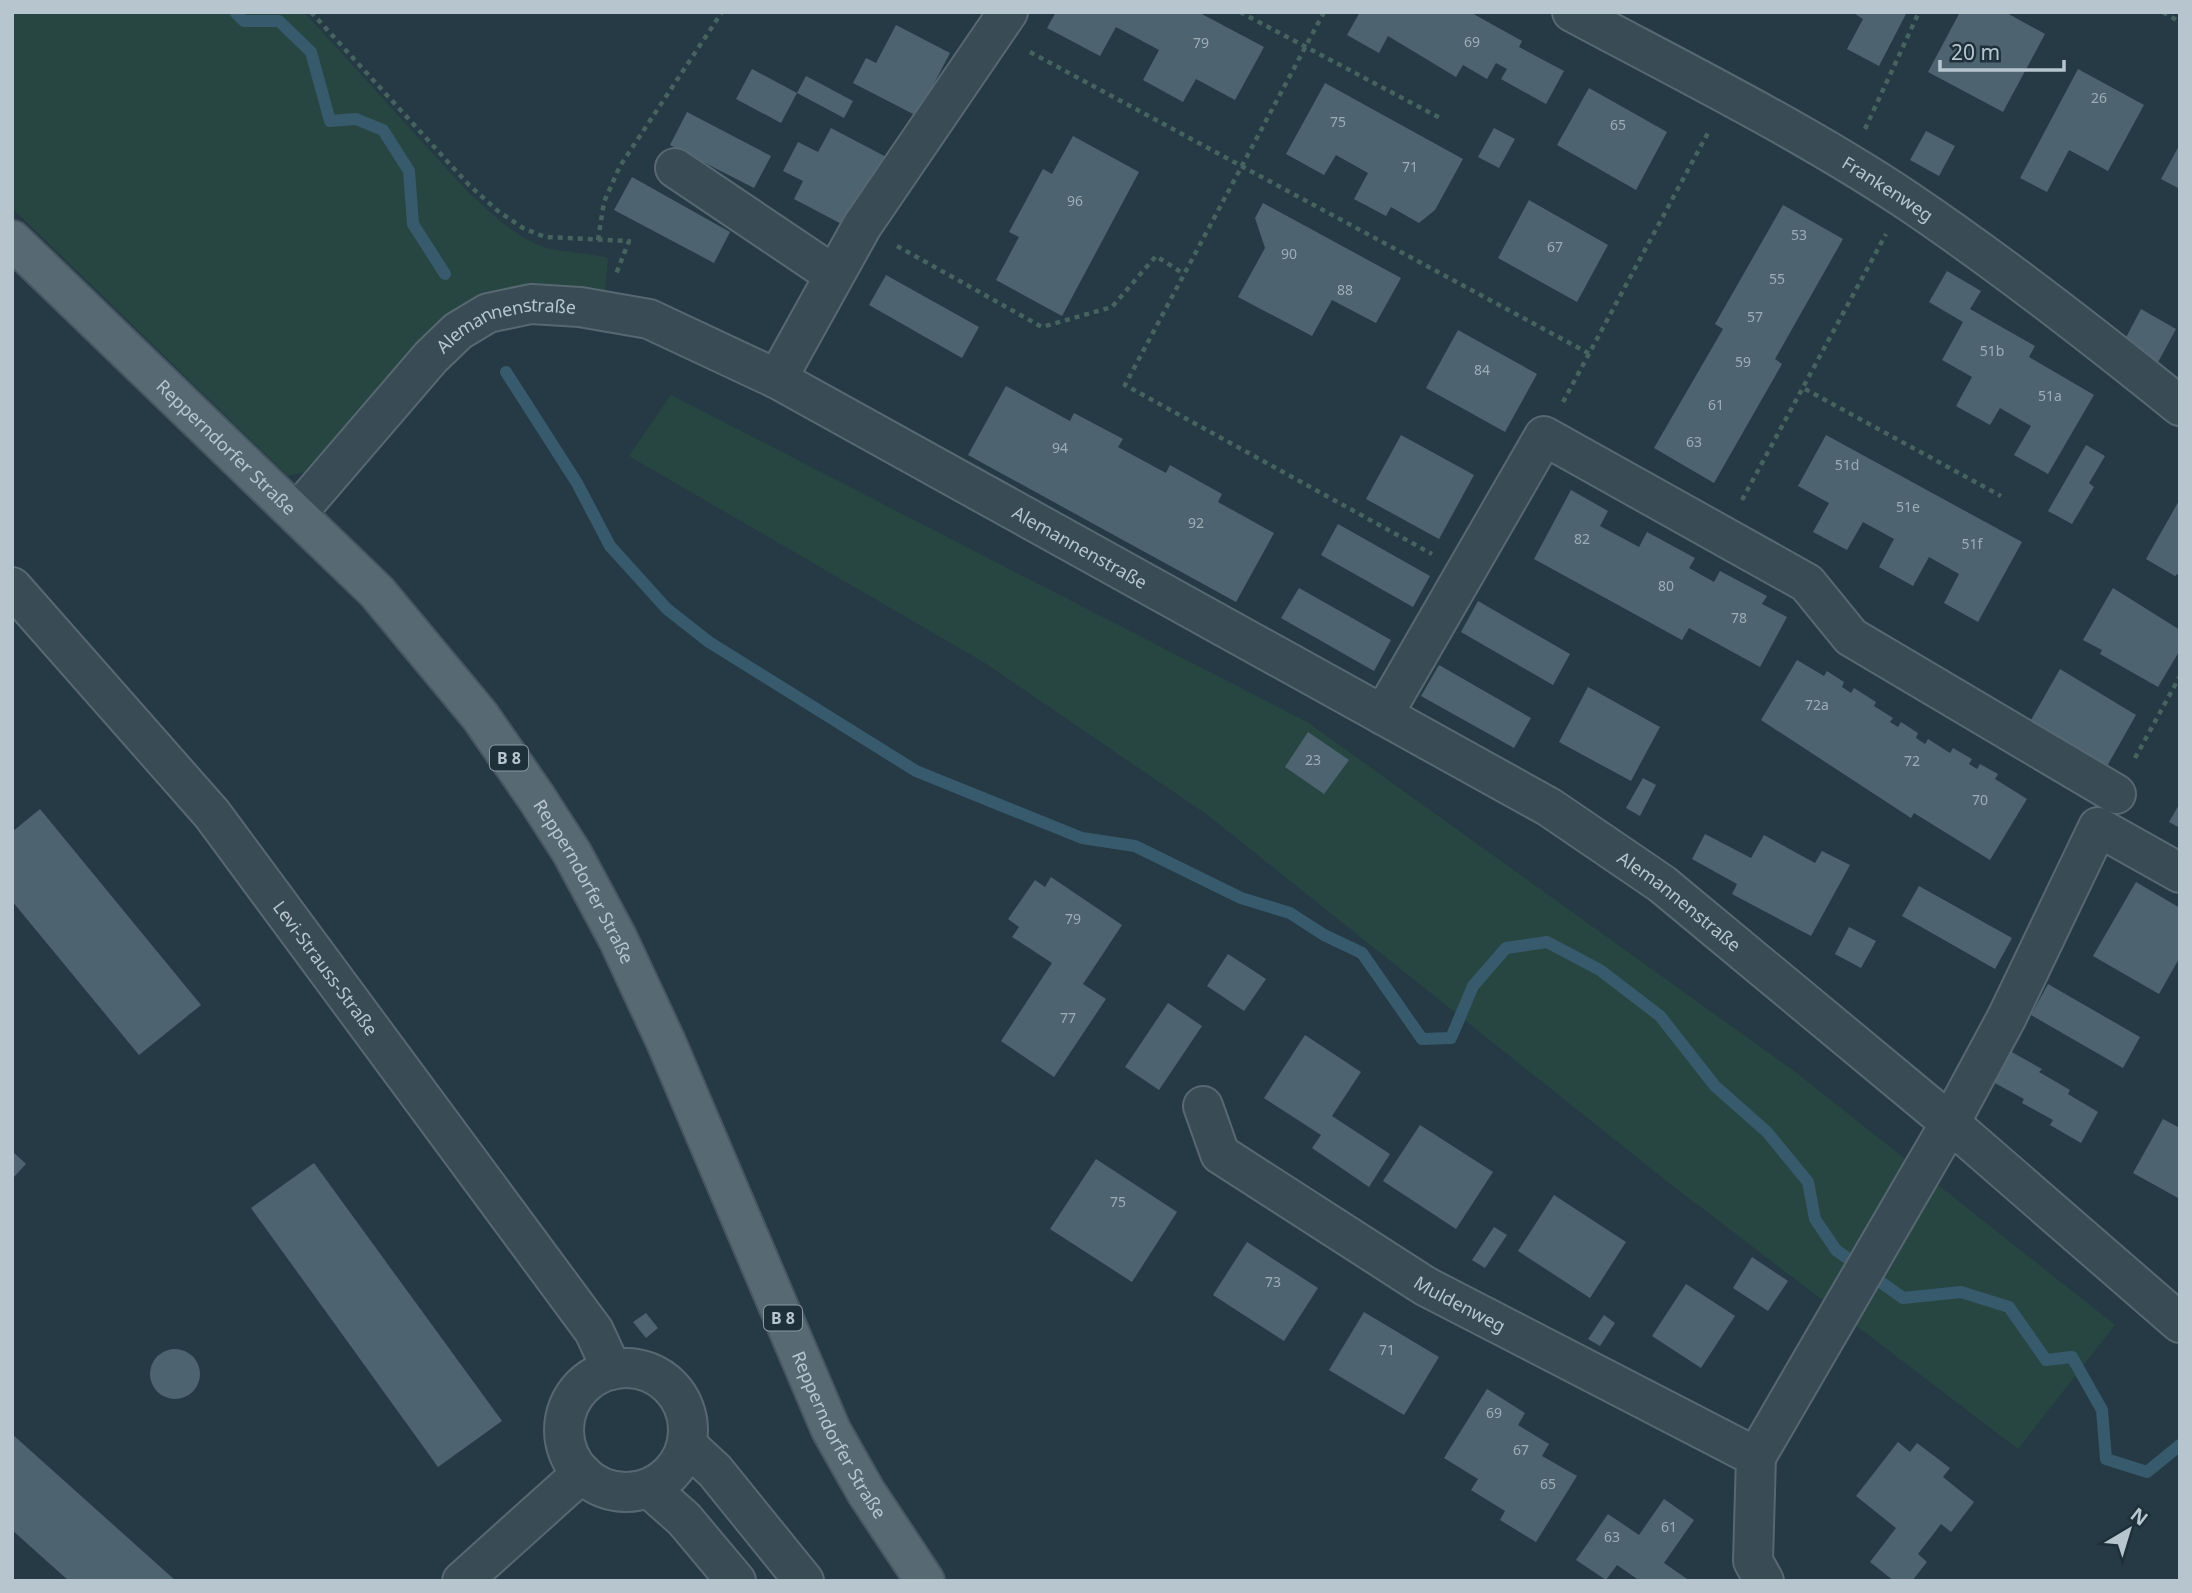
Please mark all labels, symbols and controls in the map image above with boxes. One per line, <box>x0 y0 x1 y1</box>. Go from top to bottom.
scale bar <box>1940 28 2064 72</box>
house number: 69 <box>1464 32 1480 51</box>
house number: 79 <box>1193 33 1209 52</box>
text: 20 m <box>1951 38 2000 66</box>
house number: 26 <box>2091 88 2107 107</box>
house number: 75 <box>1330 112 1346 131</box>
house number: 65 <box>1610 115 1626 134</box>
street label: Frankenweg <box>1838 150 1938 227</box>
house number: 71 <box>1402 157 1418 176</box>
house number: 96 <box>1067 191 1083 210</box>
house number: 53 <box>1791 225 1807 244</box>
house number: 67 <box>1547 237 1563 256</box>
house number: 90 <box>1281 244 1297 263</box>
house number: 55 <box>1769 269 1785 288</box>
house number: 88 <box>1337 280 1353 299</box>
street label: Alemannenstraße <box>431 292 577 358</box>
house number: 57 <box>1747 307 1763 326</box>
house number: 51b <box>1980 341 2004 360</box>
house number: 59 <box>1735 352 1751 371</box>
house number: 84 <box>1474 360 1490 379</box>
street label: Repperndorfer Straße <box>152 374 301 520</box>
house number: 51a <box>2038 386 2062 405</box>
house number: 61 <box>1708 395 1724 414</box>
house number: 63 <box>1686 432 1702 451</box>
house number: 94 <box>1052 438 1068 457</box>
house number: 51d <box>1835 455 1859 474</box>
house number: 51e <box>1896 497 1920 516</box>
street label: Alemannenstraße <box>1008 500 1152 594</box>
house number: 92 <box>1188 513 1204 532</box>
house number: 82 <box>1574 529 1590 548</box>
house number: 51f <box>1962 534 1984 553</box>
house number: 80 <box>1658 576 1674 595</box>
house number: 78 <box>1731 608 1747 627</box>
house number: 72a <box>1805 695 1829 714</box>
road number: B 8 <box>490 746 528 771</box>
house number: 23 <box>1305 750 1321 769</box>
house number: 72 <box>1904 751 1920 770</box>
house number: 70 <box>1972 790 1988 809</box>
street label: Repperndorfer Straße <box>528 794 640 967</box>
street label: Alemannenstraße <box>1613 845 1746 957</box>
street label: Levi-Strauss-Straße <box>268 896 383 1040</box>
house number: 79 <box>1065 909 1081 928</box>
house number: 77 <box>1060 1008 1076 1027</box>
house number: 75 <box>1110 1192 1126 1211</box>
street label: Muldenweg <box>1410 1270 1510 1338</box>
house number: 73 <box>1265 1272 1281 1291</box>
road number: B 8 <box>764 1306 802 1330</box>
house number: 71 <box>1379 1340 1395 1359</box>
street label: Repperndorfer Straße <box>787 1347 892 1523</box>
house number: 69 <box>1486 1403 1502 1422</box>
house number: 67 <box>1513 1440 1529 1459</box>
house number: 65 <box>1540 1474 1556 1493</box>
north arrow <box>2094 1495 2164 1565</box>
text: N <box>2125 1502 2154 1532</box>
house number: 61 <box>1661 1517 1677 1536</box>
house number: 63 <box>1604 1527 1620 1546</box>

